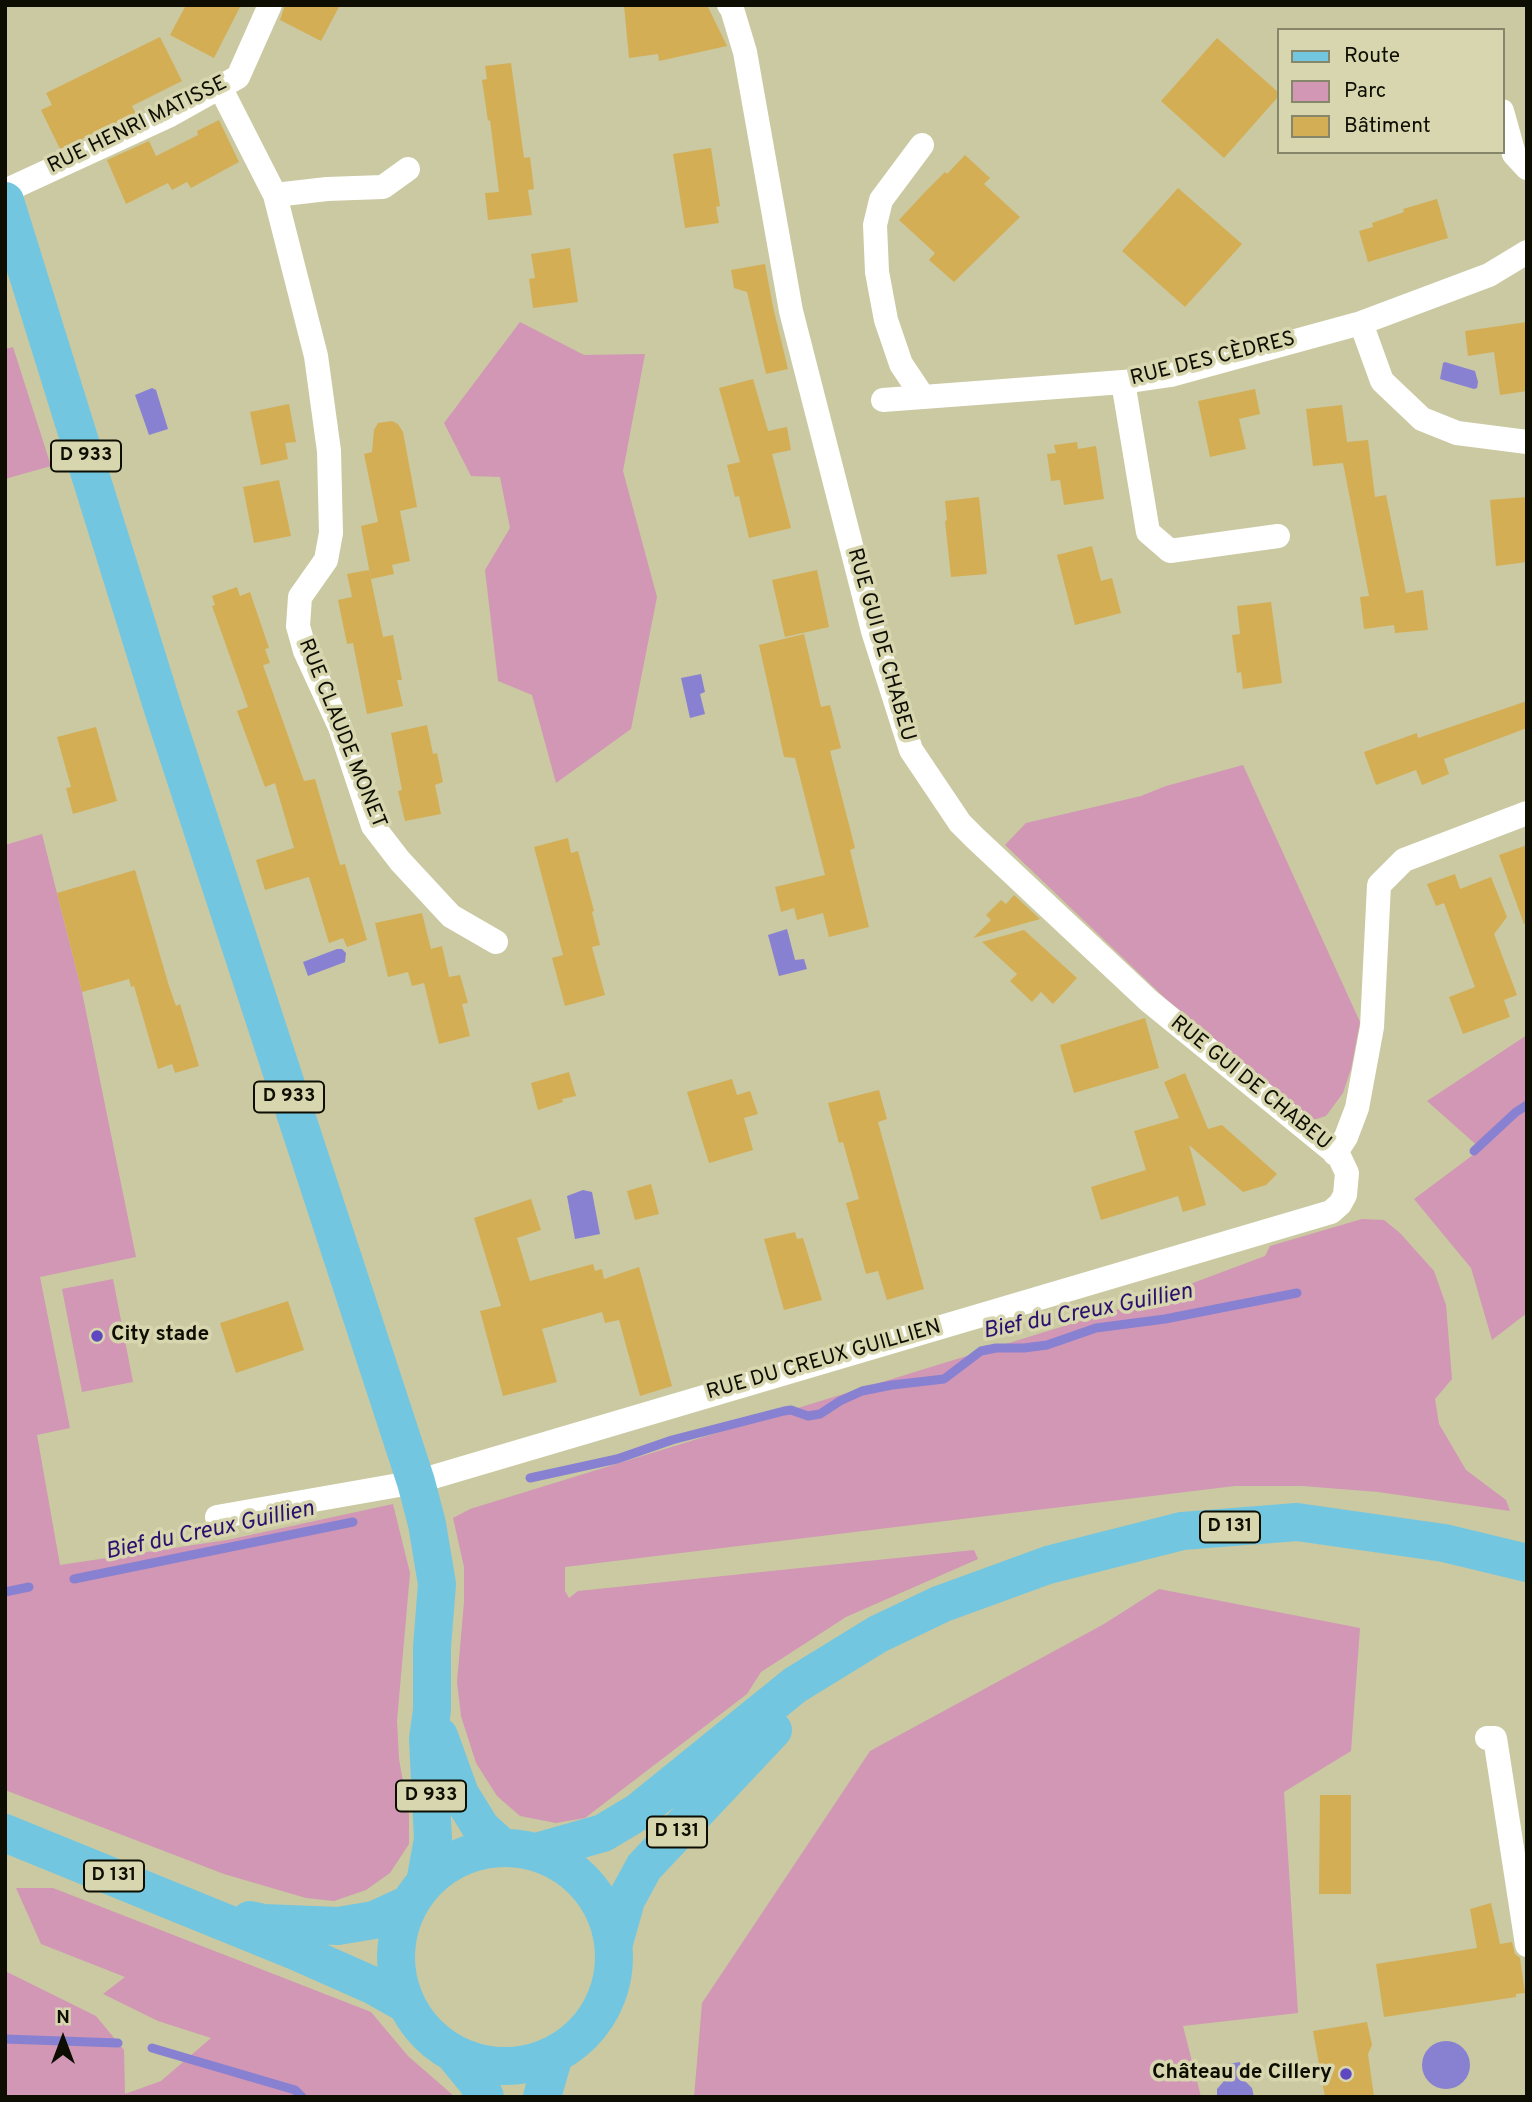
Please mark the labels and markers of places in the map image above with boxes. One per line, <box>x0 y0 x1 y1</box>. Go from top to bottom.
place label: City stade <box>111 1323 209 1349</box>
marker: City stade <box>89 1328 105 1344</box>
place label: Château de Cillery <box>1152 2061 1332 2087</box>
marker: Château de Cillery <box>1338 2066 1354 2082</box>

